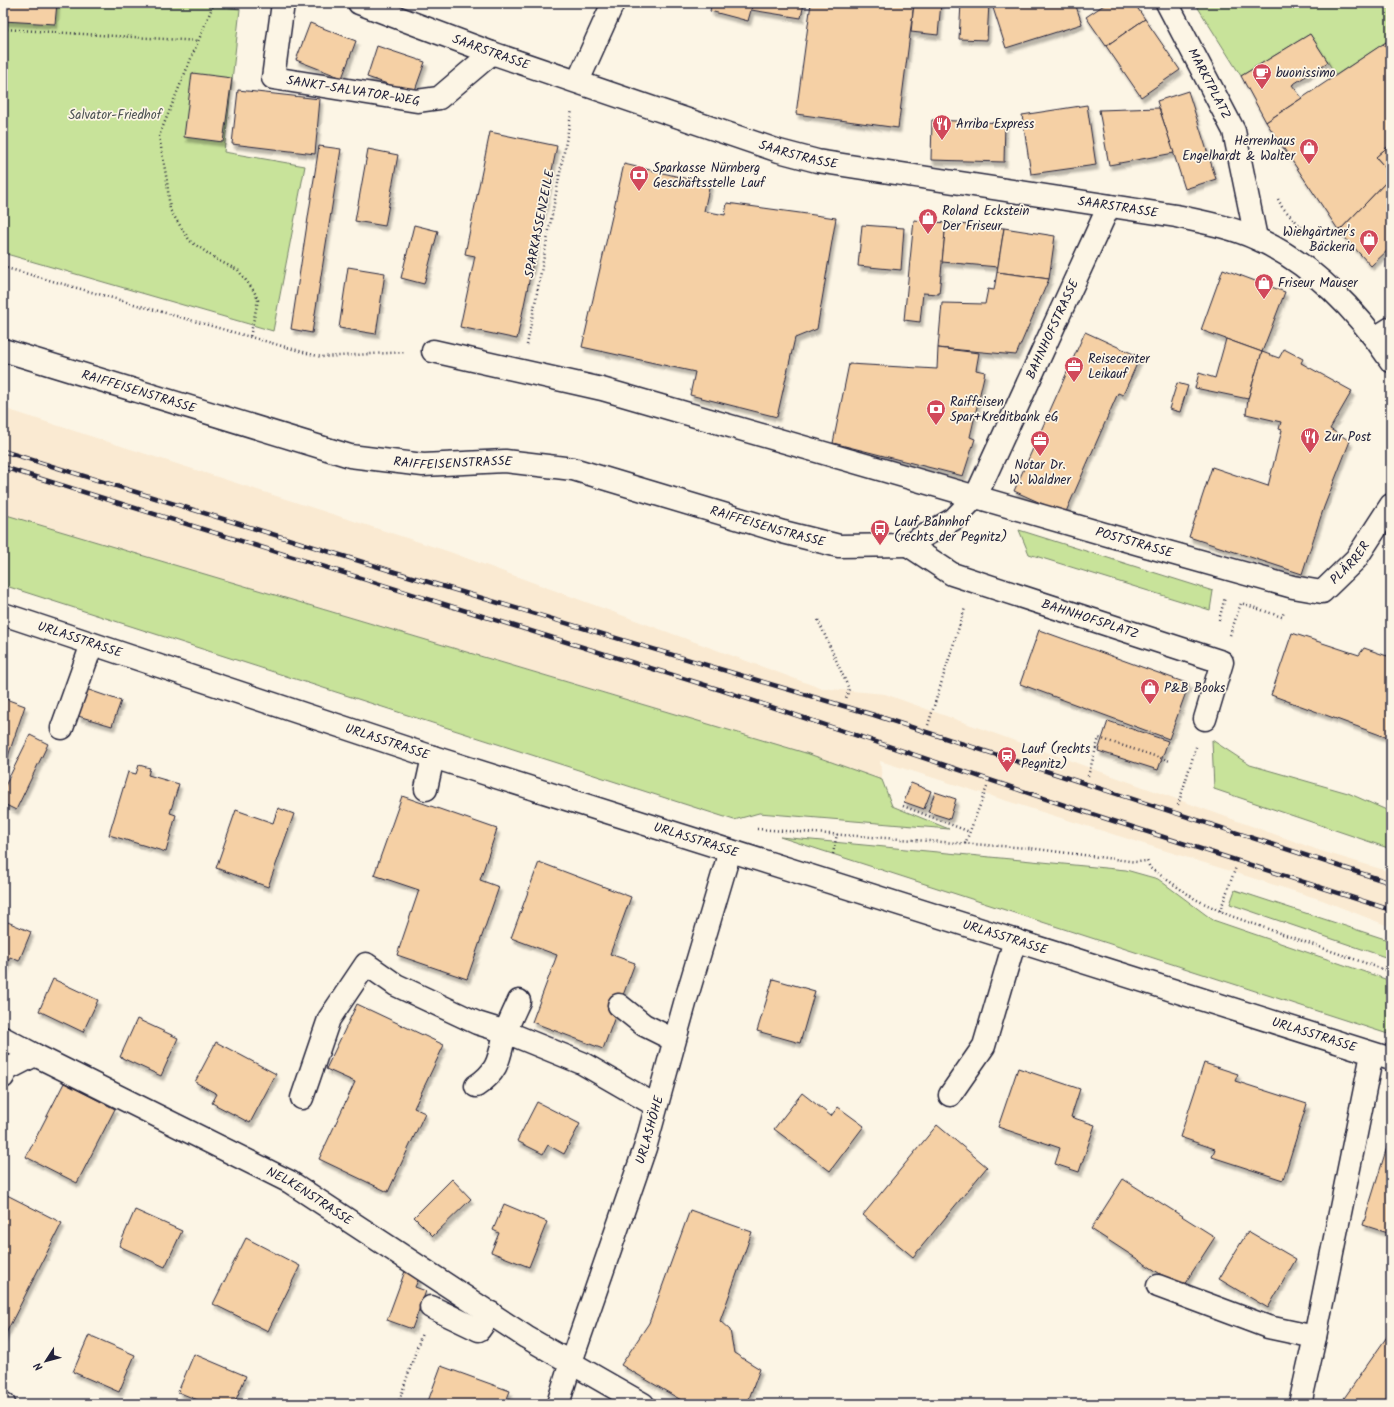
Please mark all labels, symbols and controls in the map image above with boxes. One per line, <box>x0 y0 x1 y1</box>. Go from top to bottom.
street label: SAARSTRASSE <box>449 29 533 76</box>
street label: MARKTPLATZ <box>1182 44 1236 123</box>
cafe icon: buonissimo <box>1251 62 1273 90</box>
place label: buonissimo <box>1276 63 1336 84</box>
street label: SANKT-SALVATOR-WEG <box>285 70 422 112</box>
park label: Salvator-Friedhof <box>68 105 163 126</box>
restaurant icon: Arriba Express <box>931 113 953 141</box>
place label: Arriba Express <box>956 114 1035 135</box>
place label: Herrenhaus Engelhardt & Walter <box>1182 131 1296 167</box>
street label: SAARSTRASSE <box>756 134 840 175</box>
shop icon: Herrenhaus Engelhardt & Walter <box>1298 137 1320 165</box>
place label: Sparkasse Nürnberg Geschäftsstelle Lauf <box>653 158 766 194</box>
bank icon: Sparkasse Nürnberg Geschäftsstelle Lauf <box>628 164 650 192</box>
street label: SPARKASSENZEILE <box>519 168 561 280</box>
street label: SAARSTRASSE <box>1076 191 1160 224</box>
place label: Roland Eckstein Der Friseur <box>942 201 1029 237</box>
shop icon: Roland Eckstein Der Friseur <box>917 207 939 235</box>
place label: Wiehgärtner's Bäckeria <box>1283 222 1355 258</box>
shop icon: Wiehgärtner's Bäckeria <box>1358 228 1380 256</box>
shop icon: Friseur Mauser <box>1253 272 1275 300</box>
place label: Friseur Mauser <box>1278 273 1358 294</box>
street label: BAHNHOFSTRASSE <box>1020 275 1085 383</box>
place label: Reisecenter Leikauf <box>1088 349 1150 385</box>
office icon: Reisecenter Leikauf <box>1063 355 1085 383</box>
street label: RAIFFEISENSTRASSE <box>79 364 199 419</box>
place label: Raiffeisen Spar+Kreditbank eG <box>950 392 1059 428</box>
bank icon: Raiffeisen Spar+Kreditbank eG <box>925 398 947 426</box>
restaurant icon: Zur Post <box>1299 426 1321 454</box>
place label: Zur Post <box>1324 427 1372 448</box>
office icon: Notar Dr. W. Waldner <box>1029 429 1051 457</box>
street label: RAIFFEISENSTRASSE <box>392 450 514 476</box>
place label: Notar Dr. W. Waldner <box>1009 455 1071 491</box>
street label: RAIFFEISENSTRASSE <box>708 500 828 553</box>
place label: Lauf Bahnhof (rechts der Pegnitz) <box>894 512 1007 548</box>
bus stop icon: Lauf Bahnhof (rechts der Pegnitz) <box>869 518 891 546</box>
street label: POSTSTRASSE <box>1093 521 1176 564</box>
street label: PLÄRRER <box>1325 537 1376 590</box>
street label: BAHNHOFSPLATZ <box>1039 593 1142 645</box>
street label: URLASSTRASSE <box>35 616 125 664</box>
shop icon: P&B Books <box>1139 677 1161 705</box>
place label: P&B Books <box>1164 678 1226 699</box>
street label: URLASSTRASSE <box>342 718 433 766</box>
place label: Lauf (rechts Pegnitz) <box>1021 739 1091 775</box>
station icon: Lauf (rechts Pegnitz) <box>996 745 1018 773</box>
street label: URLASSTRASSE <box>651 817 742 863</box>
street label: URLASSTRASSE <box>960 914 1051 961</box>
street label: URLASSTRASSE <box>1269 1012 1360 1058</box>
street label: URLASHÖHE <box>630 1093 670 1167</box>
street label: NELKENSTRASSE <box>263 1161 357 1231</box>
north arrow <box>26 1341 66 1381</box>
text: N <box>29 1358 48 1374</box>

